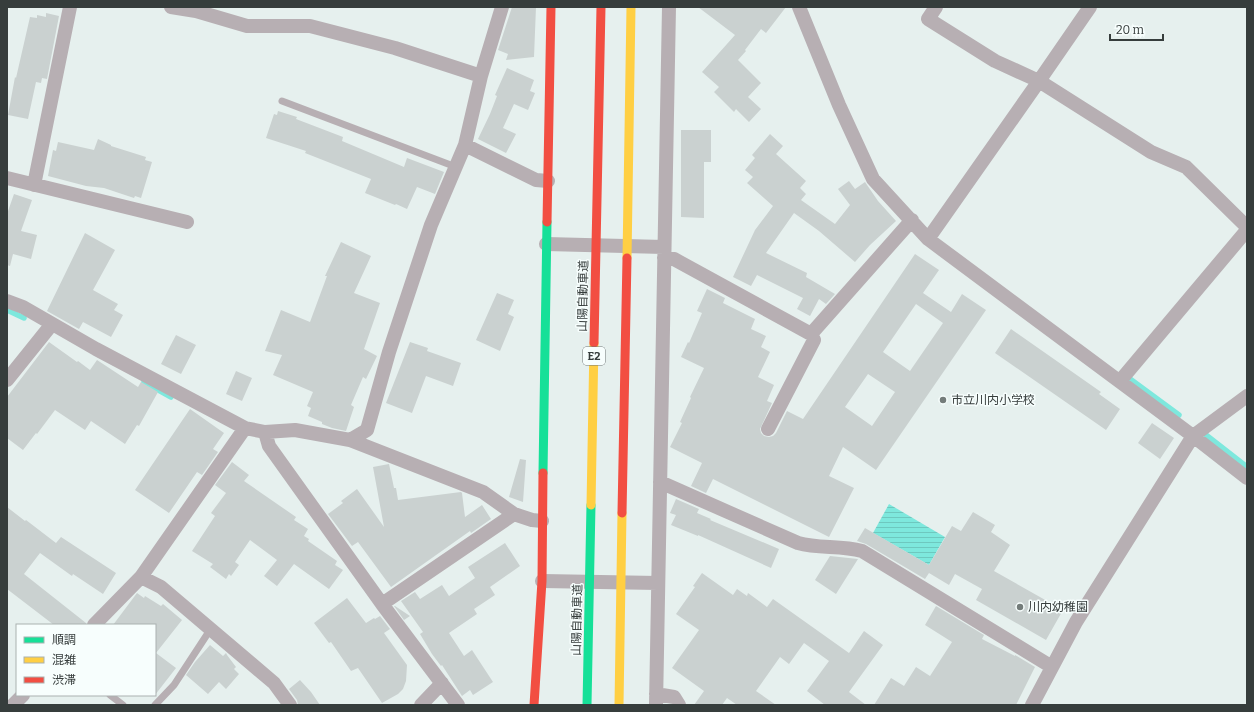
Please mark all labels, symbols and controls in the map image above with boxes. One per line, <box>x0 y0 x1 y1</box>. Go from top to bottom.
scale bar <box>1110 16 1163 42</box>
text: 20 m <box>1116 23 1145 37</box>
street label: 山陽自動車道 <box>575 260 591 332</box>
road number: E2 <box>583 347 605 365</box>
place label: 市立川内小学校 <box>951 393 1035 407</box>
marker: 市立川内小学校 <box>938 395 948 405</box>
street label: 山陽自動車道 <box>569 584 585 656</box>
place label: 川内幼稚園 <box>1028 600 1088 614</box>
marker: 川内幼稚園 <box>1015 602 1025 612</box>
legend <box>16 624 156 696</box>
text: 順調 <box>52 633 76 647</box>
text: 混雑 <box>52 653 76 667</box>
text: 渋滞 <box>52 673 76 687</box>

